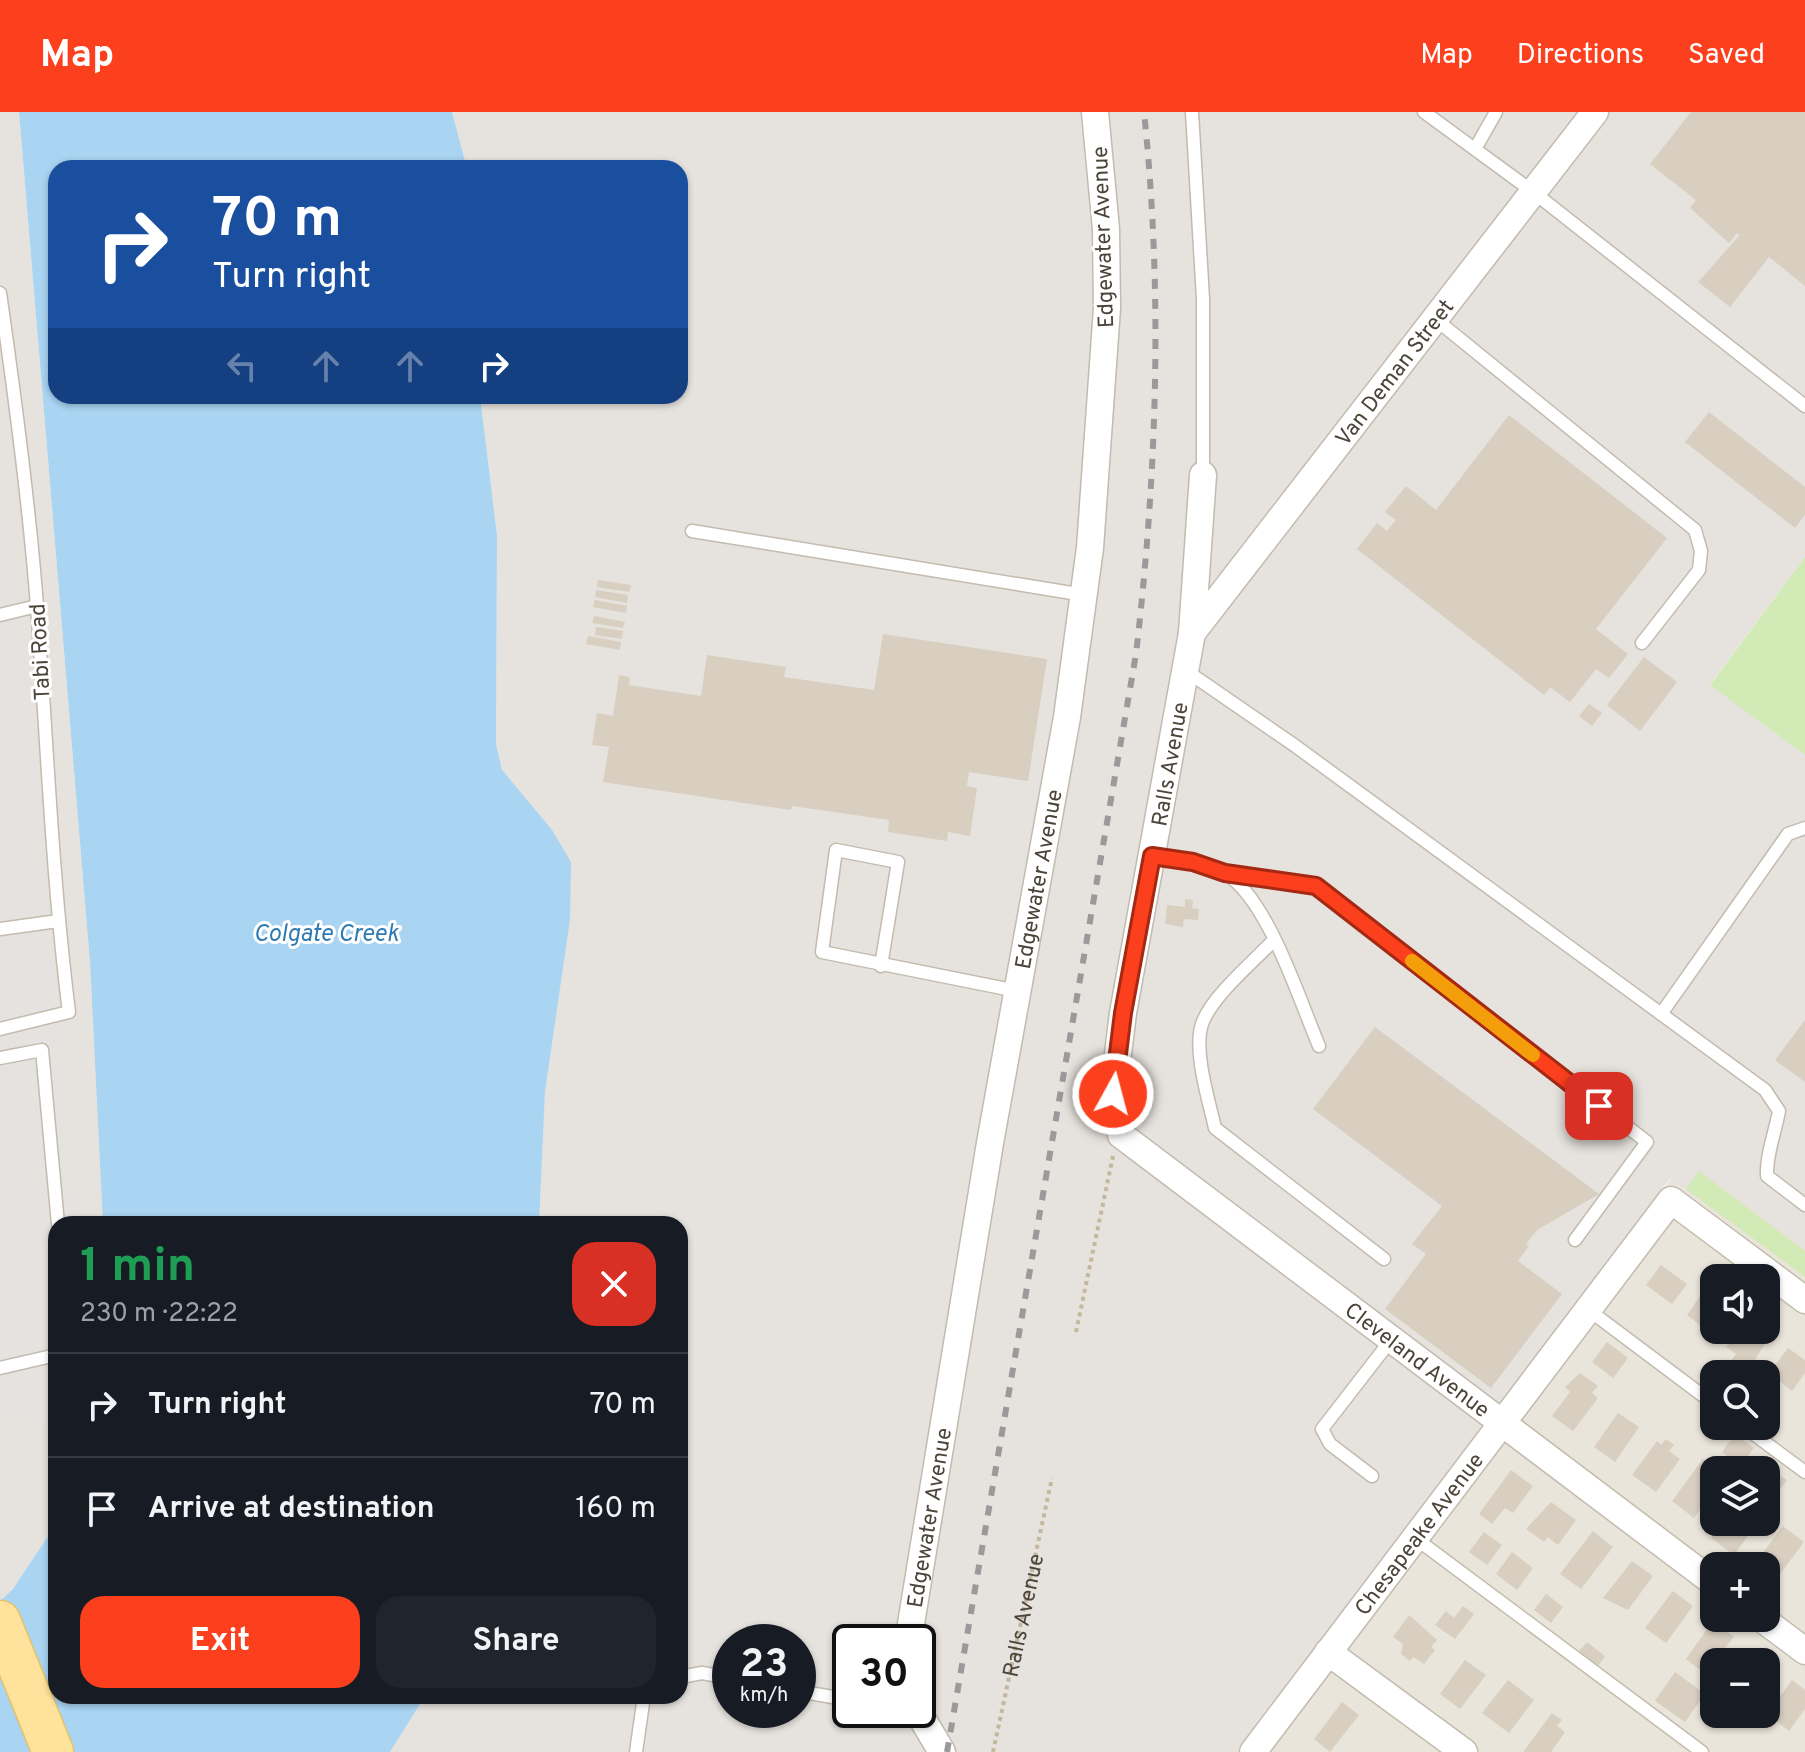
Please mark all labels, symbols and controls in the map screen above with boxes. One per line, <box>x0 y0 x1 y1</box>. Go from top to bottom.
text: Map <box>40 32 114 81</box>
text: Map <box>1420 38 1473 74</box>
text: Directions <box>1517 38 1644 74</box>
text: Saved <box>1688 38 1765 74</box>
street label: Edgewater Avenue <box>1088 146 1121 328</box>
text: 70 m <box>212 186 342 256</box>
icon: right <box>80 192 184 296</box>
text: Turn right <box>212 255 371 301</box>
street label: Van Deman Street <box>1331 295 1461 452</box>
icon: left <box>220 344 264 388</box>
icon: ahead <box>304 344 348 388</box>
icon: ahead <box>388 344 432 388</box>
icon: right <box>472 344 516 388</box>
street label: Tabi Road <box>25 603 58 701</box>
street label: Ralls Avenue <box>1147 700 1196 829</box>
street label: Edgewater Avenue <box>1011 787 1070 971</box>
water label: Colgate Creek <box>254 920 399 950</box>
position arrow <box>1071 1052 1155 1136</box>
pin <box>1565 1072 1633 1140</box>
icon: arrive <box>1577 1084 1621 1128</box>
text: 1 min <box>80 1238 195 1298</box>
button: close <box>572 1242 656 1326</box>
map controls <box>1700 1264 1780 1728</box>
button: sound <box>1700 1264 1780 1344</box>
text: 230 m · 22:22 <box>80 1298 238 1331</box>
street label: Cleveland Avenue <box>1338 1298 1494 1425</box>
button: search <box>1700 1360 1780 1440</box>
icon: right <box>80 1383 124 1427</box>
text: Turn right <box>148 1387 286 1424</box>
text: 70 m <box>590 1387 656 1424</box>
street label: Edgewater Avenue <box>903 1426 959 1610</box>
street label: Chesapeake Avenue <box>1350 1448 1491 1622</box>
button: layers <box>1700 1456 1780 1536</box>
icon: arrive <box>80 1487 124 1531</box>
text: Arrive at destination <box>148 1491 434 1528</box>
text: 160 m <box>575 1491 656 1528</box>
street label: Ralls Avenue <box>998 1551 1051 1680</box>
button: + <box>1700 1552 1780 1632</box>
button: Exit <box>80 1596 360 1688</box>
button: Share <box>376 1596 656 1688</box>
speed limit sign: 30 <box>832 1624 936 1728</box>
text: 23 <box>740 1641 788 1691</box>
button: − <box>1700 1648 1780 1728</box>
text: km/h <box>740 1683 788 1709</box>

